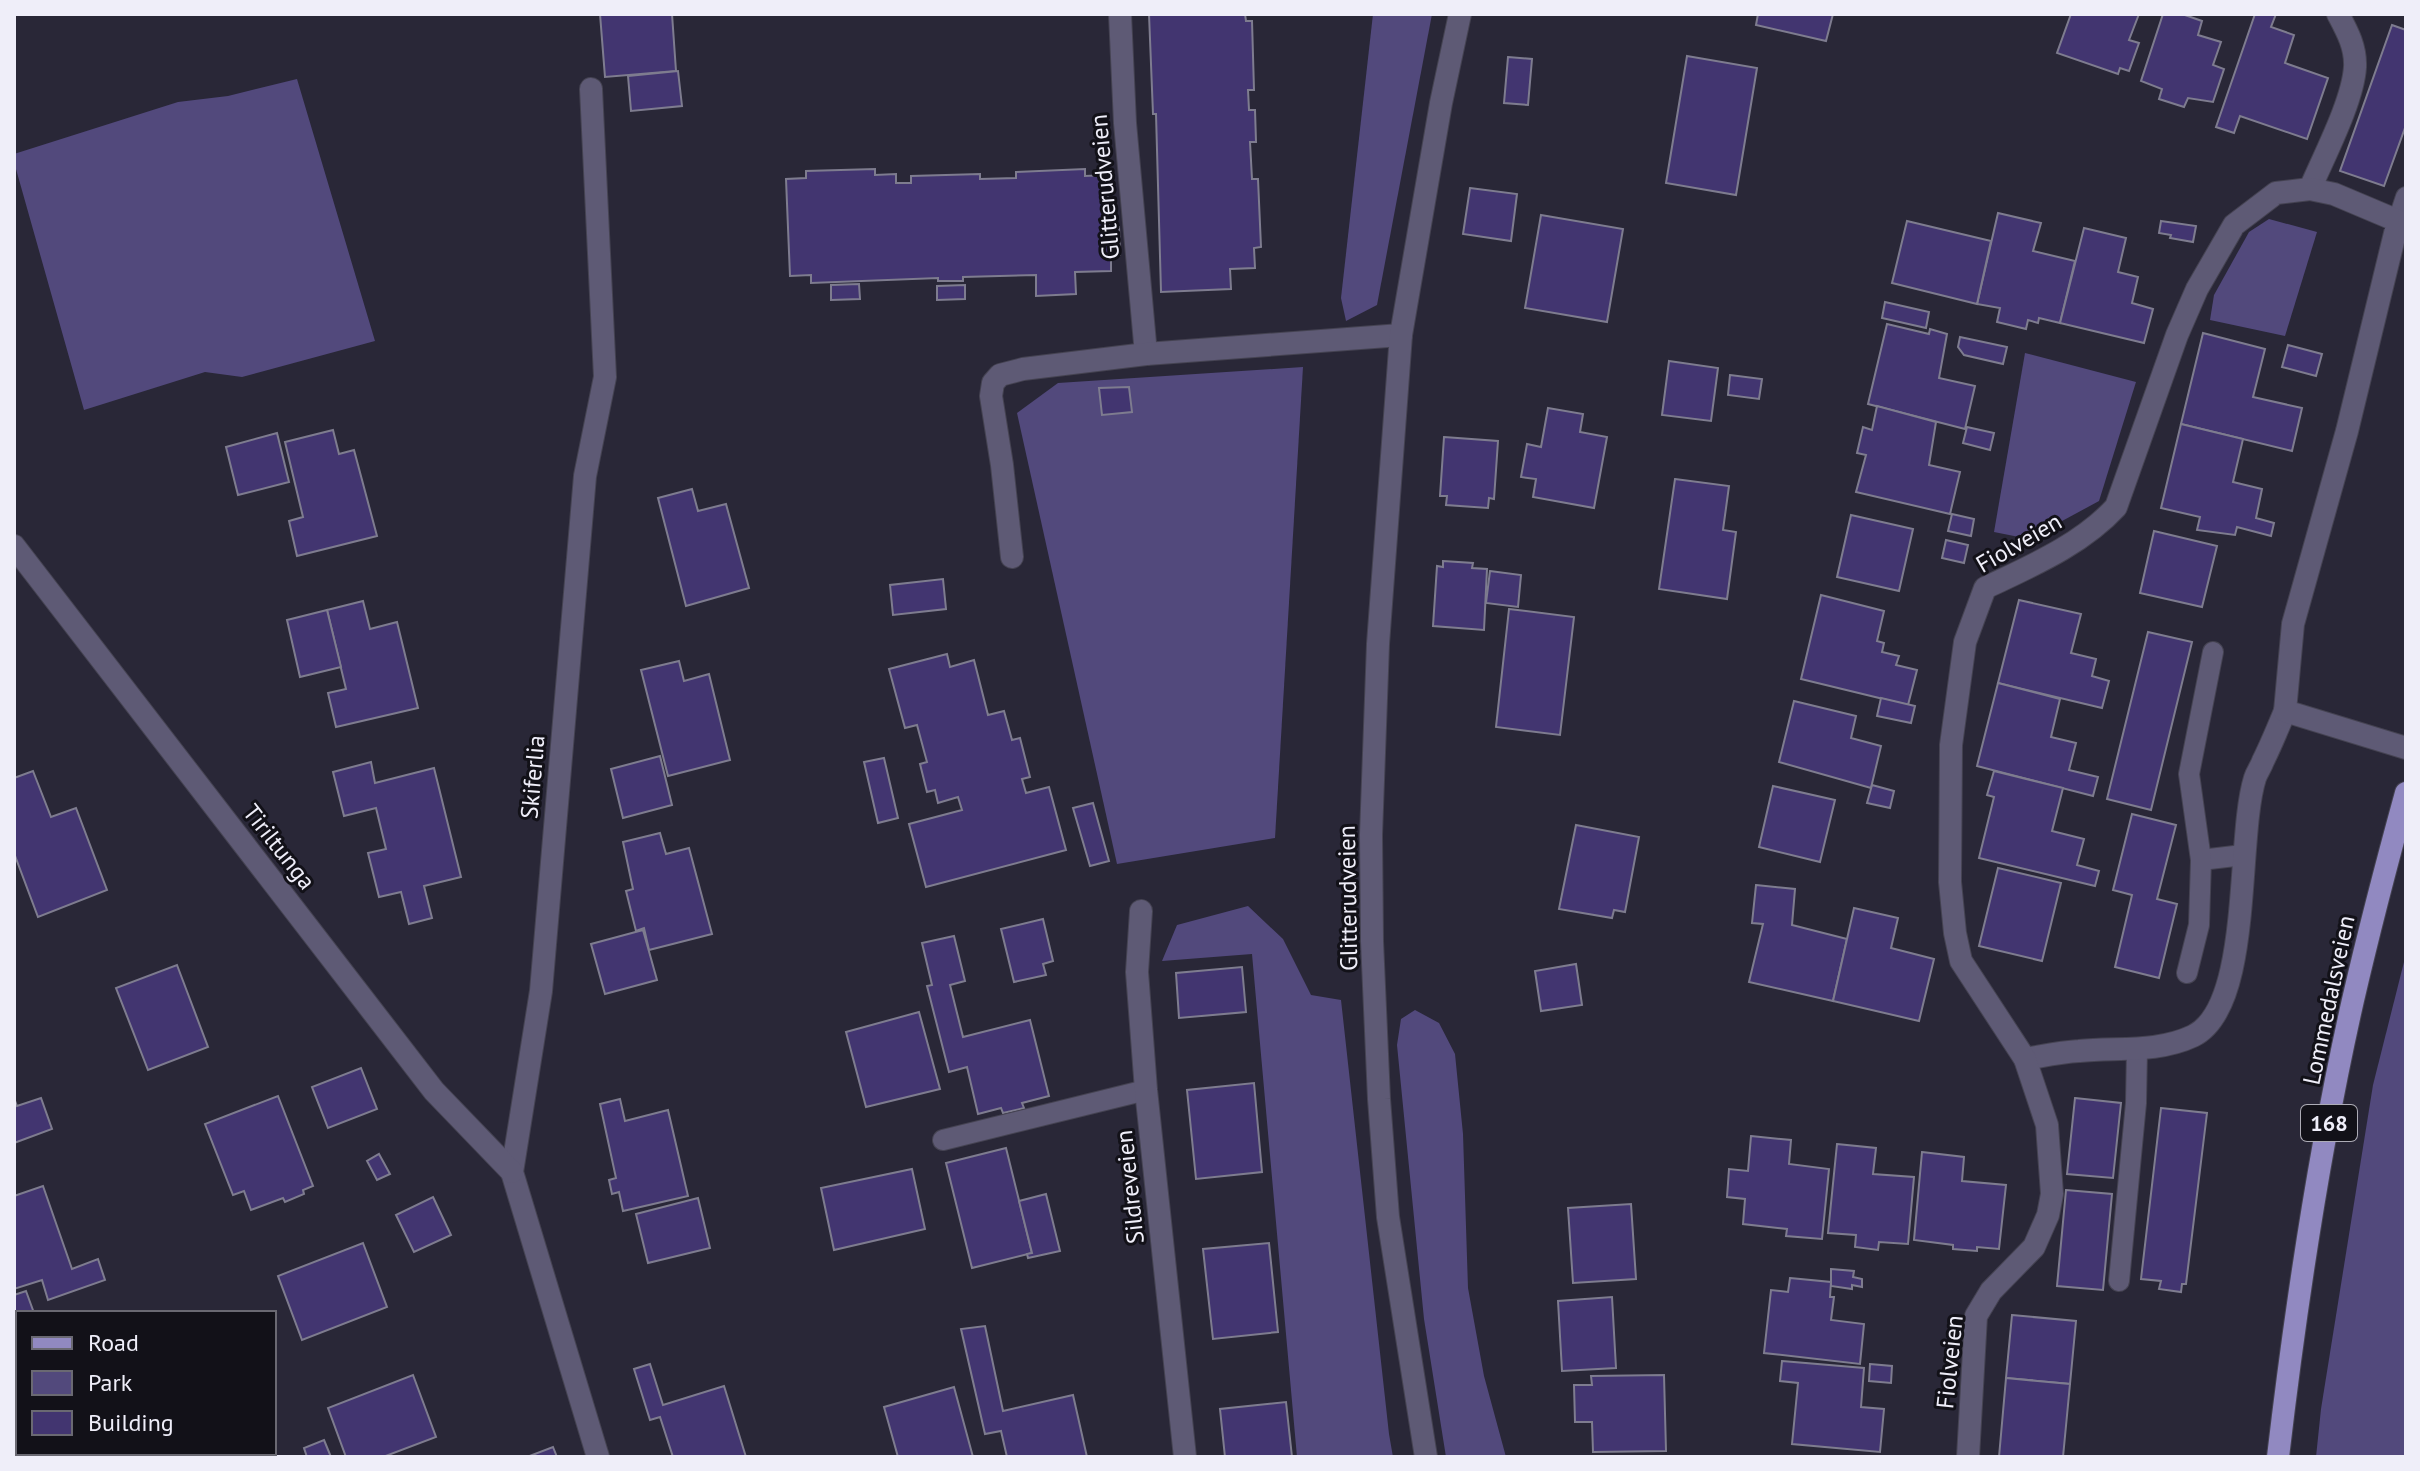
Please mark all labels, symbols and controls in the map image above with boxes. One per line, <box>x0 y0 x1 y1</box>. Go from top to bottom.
street label: Glitterudveien <box>1083 113 1126 261</box>
street label: Fiolveien <box>1970 506 2067 579</box>
street label: Skiferlia <box>513 734 552 820</box>
street label: Tiriltunga <box>236 798 322 896</box>
street label: Glitterudveien <box>1331 825 1364 971</box>
street label: Lommedalsveien <box>2295 912 2362 1087</box>
road number: 168 <box>2301 1105 2357 1141</box>
street label: Sildreveien <box>1108 1129 1151 1245</box>
legend <box>16 1311 276 1455</box>
street label: Fiolveien <box>1929 1314 1970 1410</box>
text: Road <box>88 1327 139 1358</box>
text: Park <box>88 1367 133 1398</box>
text: Building <box>88 1407 174 1438</box>

